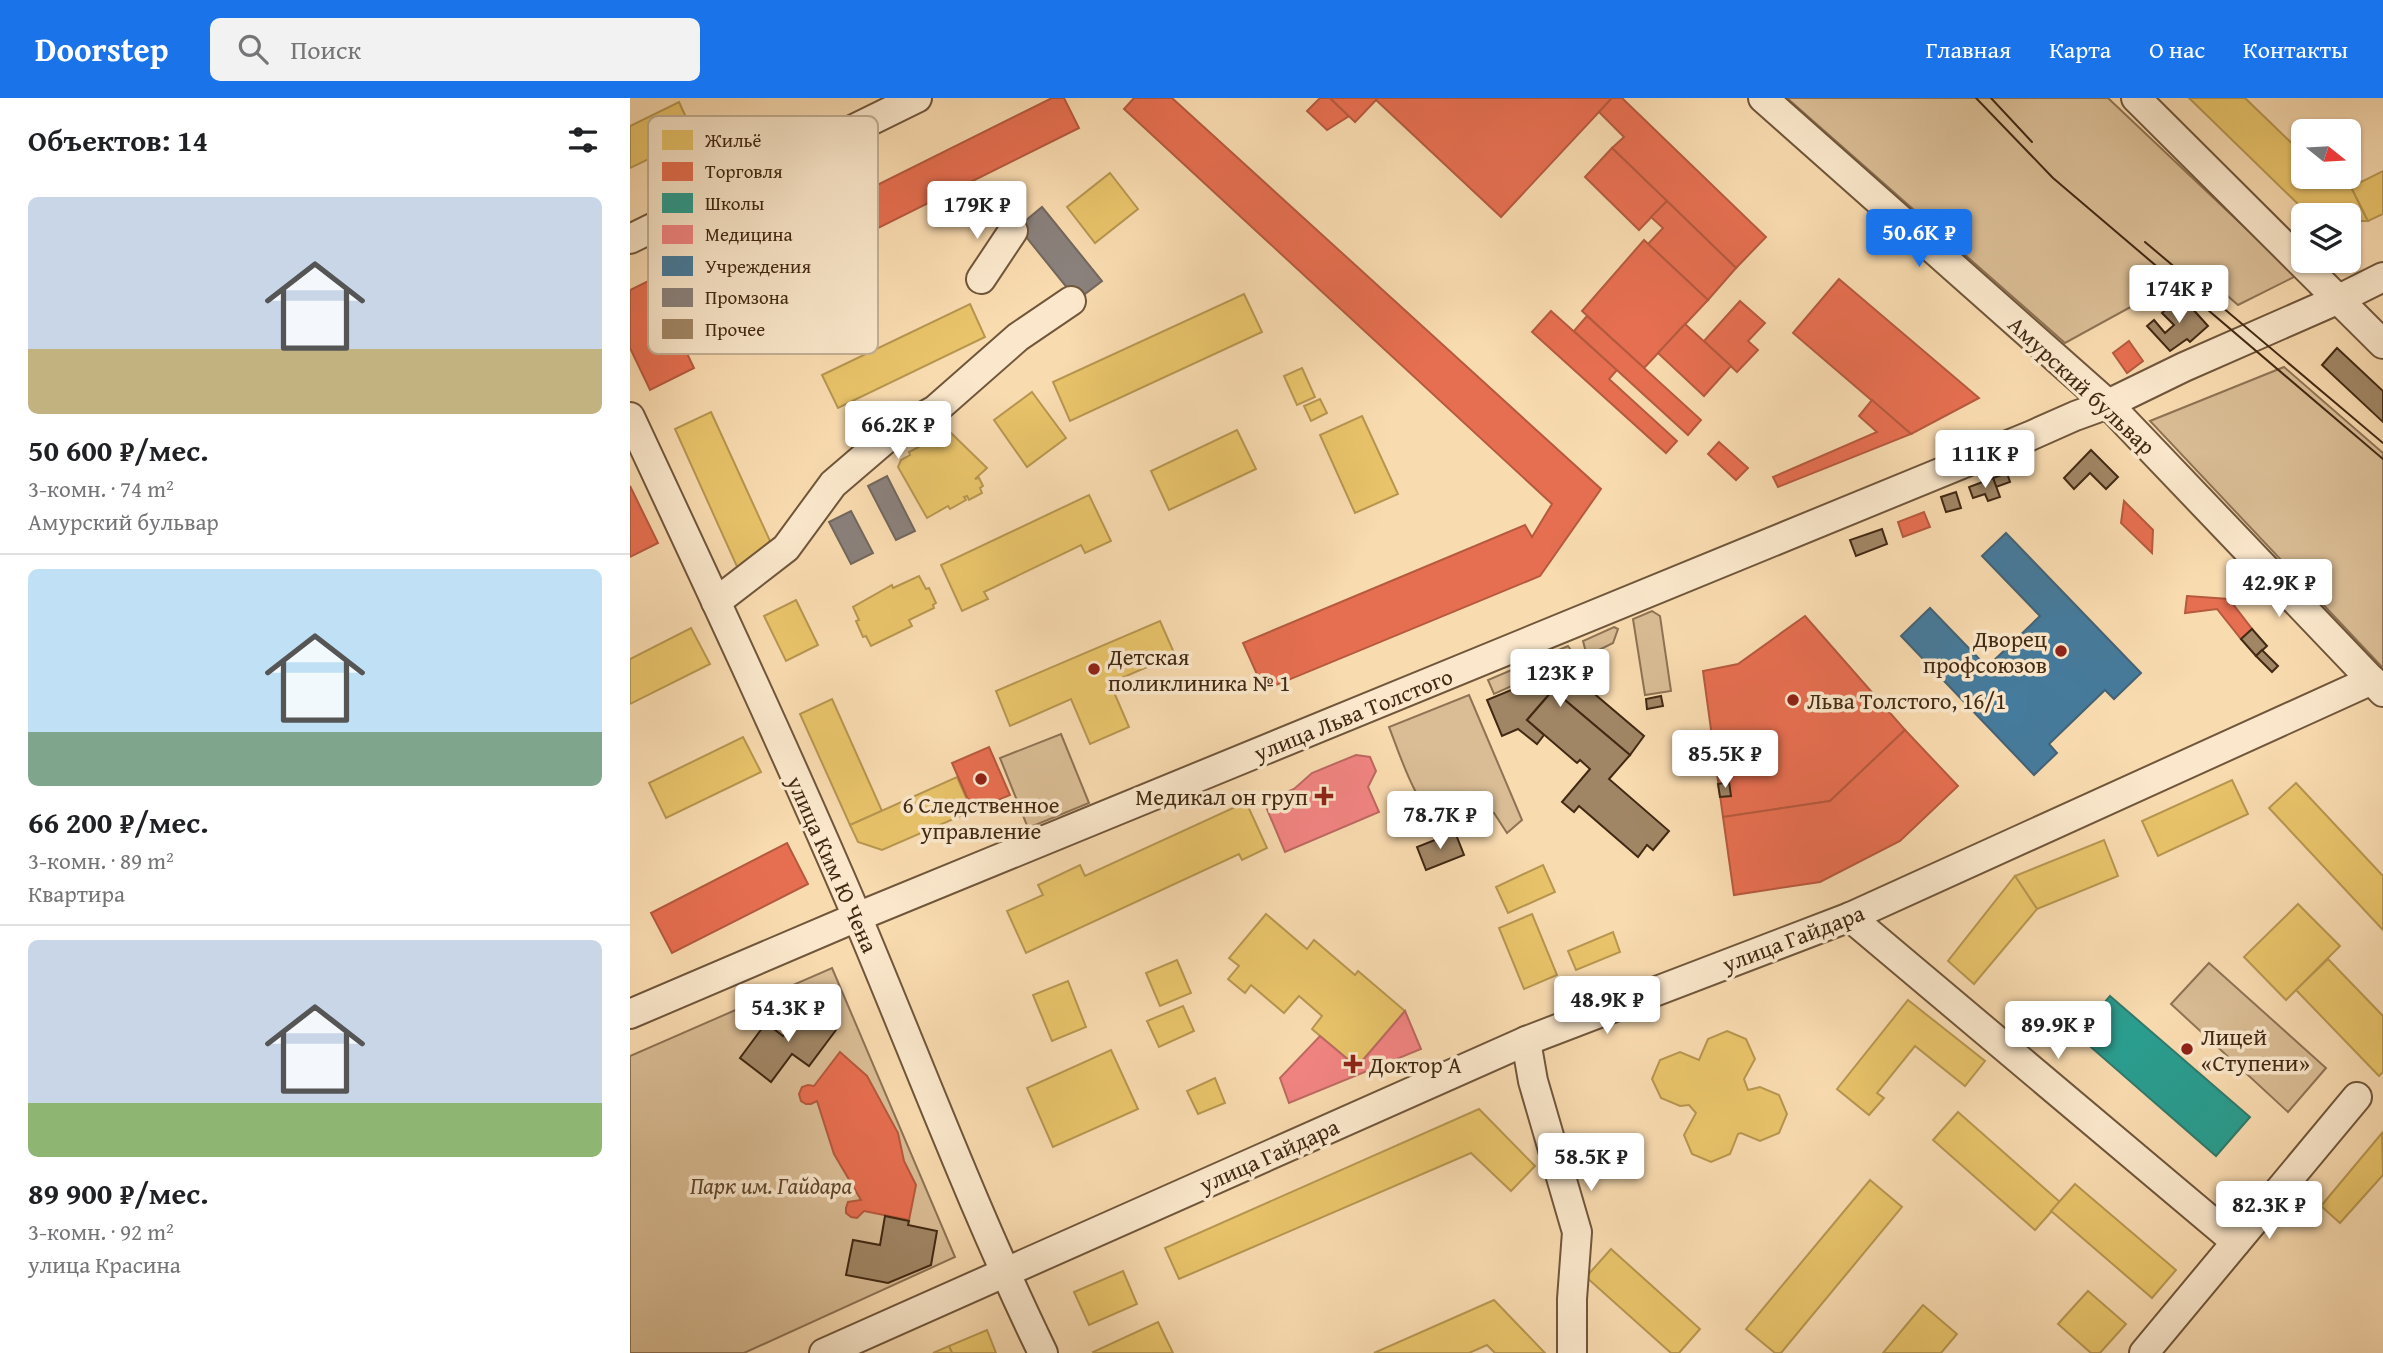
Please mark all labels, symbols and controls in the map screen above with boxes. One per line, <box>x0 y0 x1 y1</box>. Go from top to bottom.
search box <box>210 18 700 81</box>
text: Doorstep <box>35 25 168 73</box>
icon: search <box>234 30 272 68</box>
text: Поиск <box>290 30 361 69</box>
text: Главная <box>1926 32 2011 67</box>
text: Карта <box>2049 32 2111 67</box>
text: О нас <box>2149 32 2205 67</box>
text: Контакты <box>2243 32 2348 67</box>
legend <box>648 116 878 354</box>
text: Объектов: 14 <box>28 118 208 162</box>
north arrow <box>2291 119 2361 189</box>
map controls <box>2291 119 2361 273</box>
icon: filters <box>564 121 602 159</box>
text: Жильё <box>704 126 762 154</box>
text: Торговля <box>705 157 783 185</box>
pin: 179K ₽ <box>920 181 1034 241</box>
text: 179K ₽ <box>943 187 1011 220</box>
text: Школы <box>705 189 764 217</box>
button: layers <box>2291 203 2361 273</box>
pin: 50.6K ₽ <box>1854 209 1984 269</box>
text: 50.6K ₽ <box>1882 215 1956 248</box>
text: Медицина <box>705 220 793 248</box>
icon: home <box>252 243 378 369</box>
text: Учреждения <box>705 252 811 280</box>
pin: 174K ₽ <box>2122 266 2236 325</box>
text: 174K ₽ <box>2145 271 2213 304</box>
text: Промзона <box>705 283 789 311</box>
street label: Амурский бульвар <box>2001 308 2163 462</box>
text: Прочее <box>705 315 765 343</box>
pin: 66.2K ₽ <box>833 402 963 461</box>
text: 66.2K ₽ <box>861 407 935 440</box>
text: 50 600 ₽/мес. <box>28 428 209 472</box>
pin: 111K ₽ <box>1928 430 2042 490</box>
text: 111K ₽ <box>1951 436 2019 469</box>
text: 3-комн. · 74 m² <box>28 472 174 505</box>
text: Амурский бульвар <box>28 505 219 538</box>
pin: 42.9K ₽ <box>2214 560 2344 619</box>
text: 42.9K ₽ <box>2242 565 2316 598</box>
icon: home <box>252 615 378 741</box>
place label: Дворец профсоюзов <box>1923 622 2047 681</box>
place label: Детская поликлиника № 1 <box>1107 640 1290 699</box>
marker: Дворец профсоюзов <box>2053 643 2069 659</box>
pin: 123K ₽ <box>1503 650 1617 709</box>
text: 123K ₽ <box>1526 655 1594 688</box>
street label: улица Льва Толстого <box>1248 659 1457 769</box>
marker: Детская поликлиника № 1 <box>1086 661 1102 677</box>
place label: Льва Толстого, 16/1 <box>1807 684 2006 717</box>
marker: Льва Толстого, 16/1 <box>1785 692 1801 708</box>
pin: 85.5K ₽ <box>1660 730 1790 790</box>
text: 85.5K ₽ <box>1688 736 1762 769</box>
street label: улица Ким Ю Чена <box>779 769 887 958</box>
marker: 6 Следственное управление <box>973 771 989 787</box>
place label: Медикал он груп <box>1135 780 1308 813</box>
marker: Медикал он груп <box>1314 786 1334 806</box>
place label: 6 Следственное управление <box>902 788 1060 847</box>
pin: 78.7K ₽ <box>1375 792 1505 851</box>
text: 78.7K ₽ <box>1403 797 1477 830</box>
text: 66 200 ₽/мес. <box>28 800 209 844</box>
text: 3-комн. · 89 m² <box>28 844 174 877</box>
text: Квартира <box>28 877 125 910</box>
street label: улица Гайдара <box>1716 896 1869 981</box>
pin: 48.9K ₽ <box>1542 976 1672 1036</box>
text: 48.9K ₽ <box>1570 982 1644 1015</box>
pin: 54.3K ₽ <box>723 984 853 1044</box>
icon: home <box>252 986 378 1112</box>
text: 54.3K ₽ <box>751 990 825 1023</box>
pin: 89.9K ₽ <box>1993 1002 2123 1061</box>
text: 89.9K ₽ <box>2021 1007 2095 1040</box>
place label: Лицей «Ступени» <box>2201 1020 2310 1079</box>
marker: Лицей «Ступени» <box>2179 1041 2195 1057</box>
place label: Доктор А <box>1368 1048 1462 1081</box>
marker: Доктор А <box>1343 1054 1363 1074</box>
street label: улица Гайдара <box>1193 1109 1344 1201</box>
pin: 58.5K ₽ <box>1526 1134 1656 1193</box>
text: 58.5K ₽ <box>1554 1139 1628 1172</box>
park label: Парк им. Гайдара <box>690 1169 852 1202</box>
text: 89 900 ₽/мес. <box>28 1171 209 1215</box>
pin: 82.3K ₽ <box>2204 1182 2334 1241</box>
text: 82.3K ₽ <box>2232 1187 2306 1220</box>
text: 3-комн. · 92 m² <box>28 1215 174 1248</box>
text: улица Красина <box>28 1248 181 1281</box>

